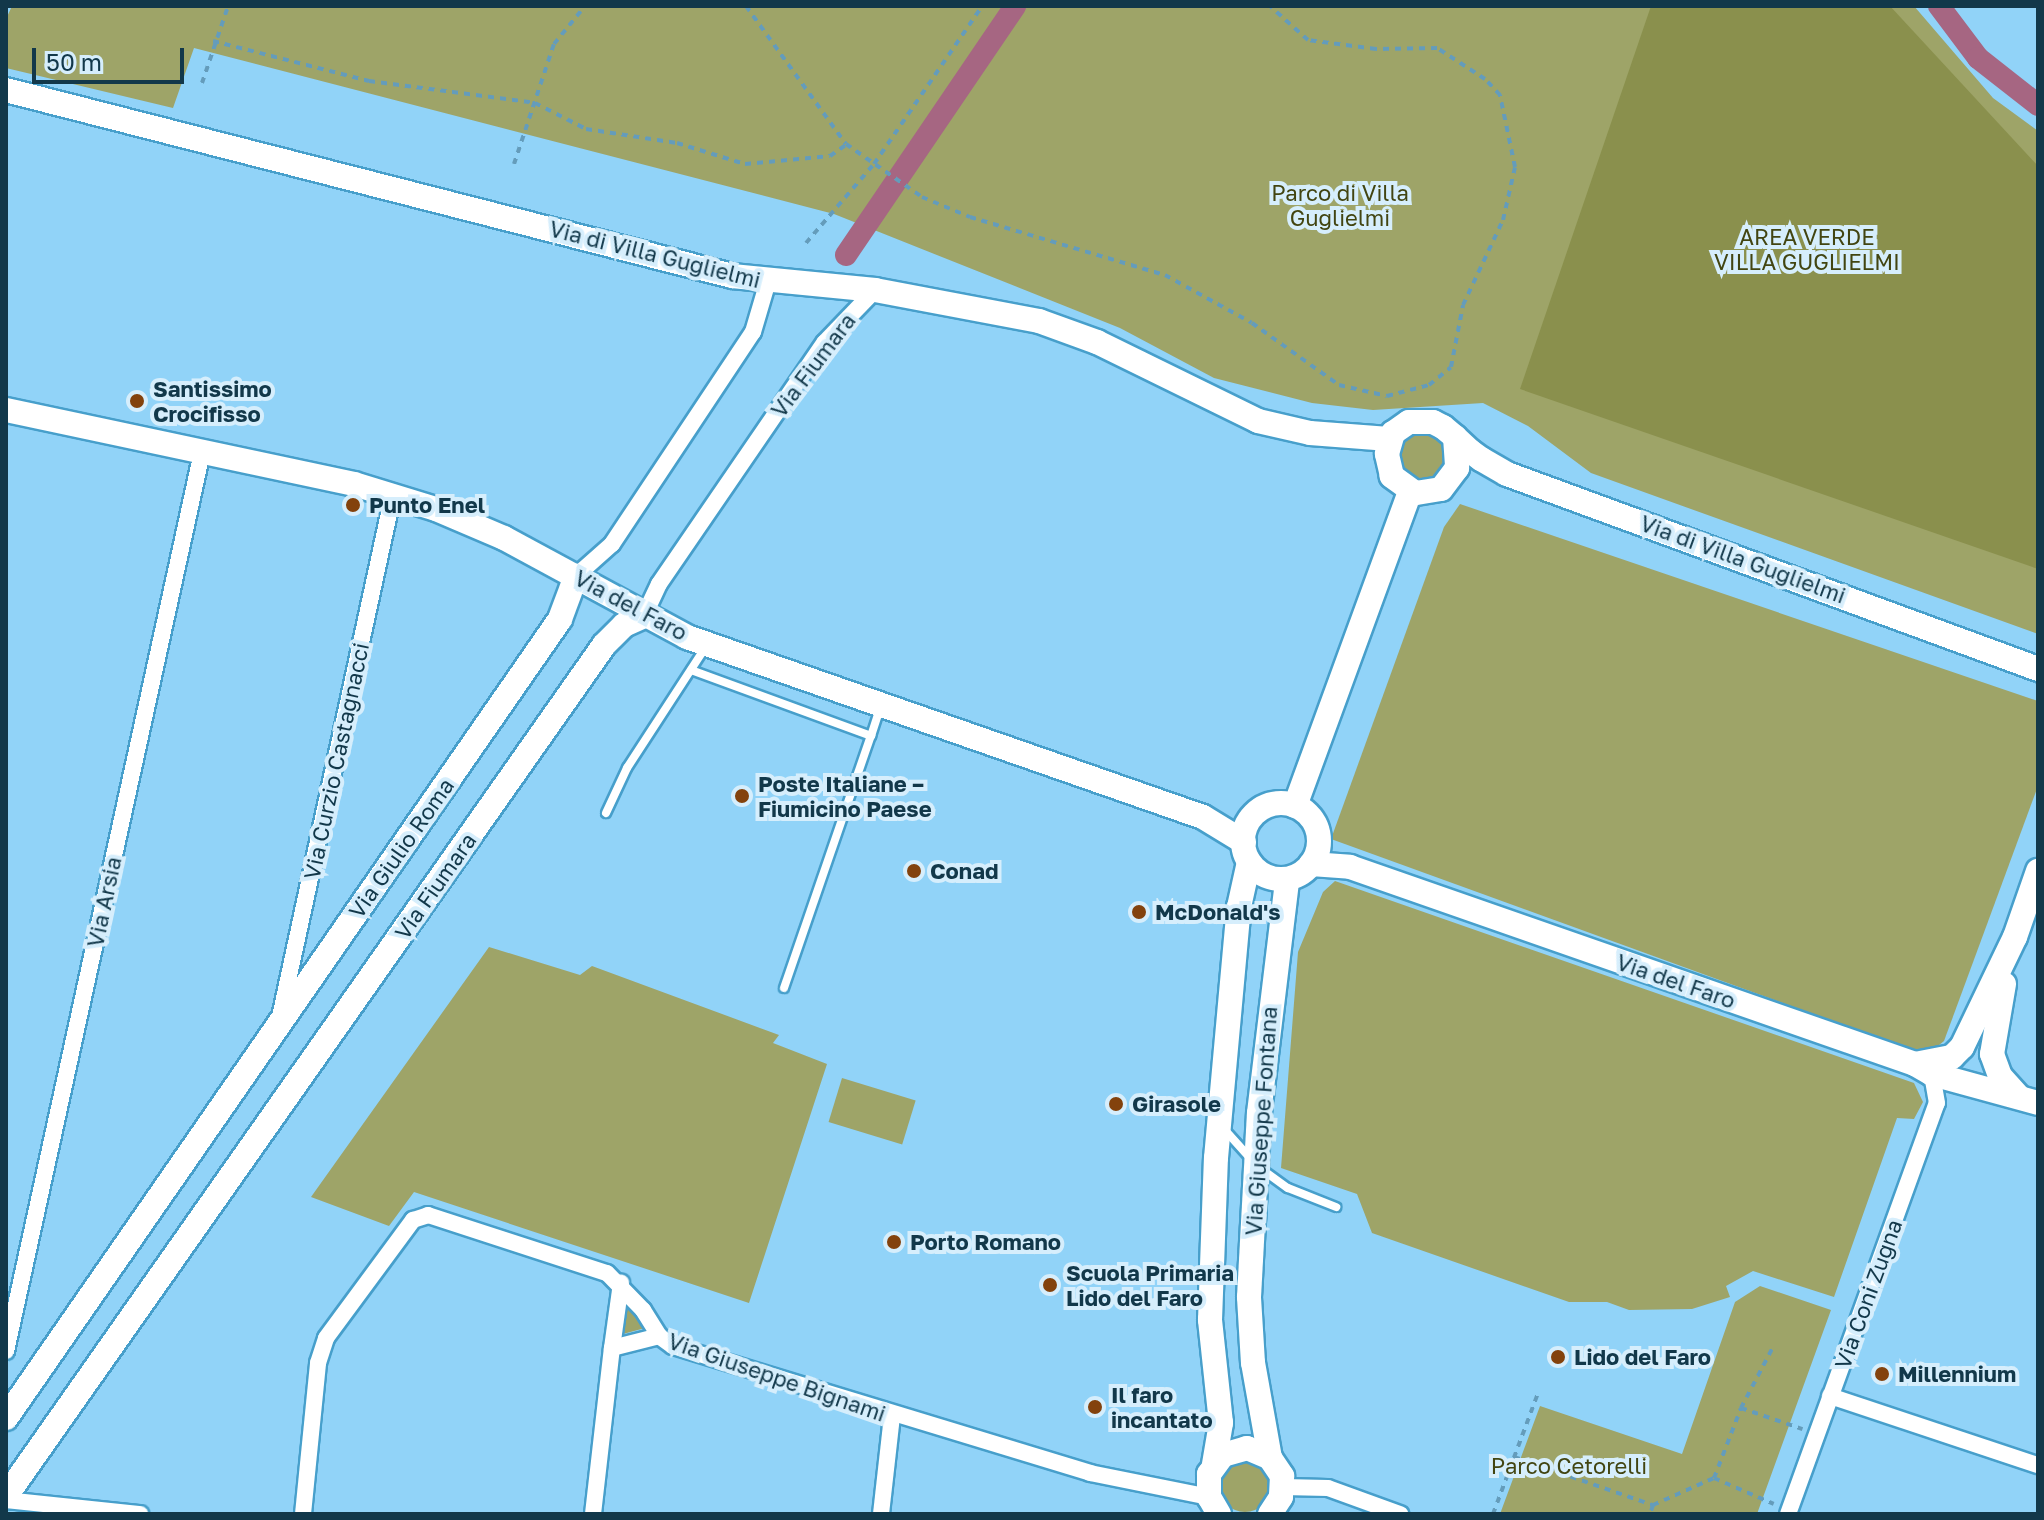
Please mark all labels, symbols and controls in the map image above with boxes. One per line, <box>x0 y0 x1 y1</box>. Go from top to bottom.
scale bar <box>36 32 188 82</box>
text: 50 m <box>46 47 102 76</box>
park label: Parco di Villa Guglielmi <box>1271 179 1409 230</box>
street label: Via di Villa Guglielmi <box>547 215 763 293</box>
park label: AREA VERDE VILLA GUGLIELMI <box>1714 223 1900 274</box>
street label: Via Fiumara <box>765 308 861 422</box>
place label: Santissimo Crocifisso <box>153 375 272 426</box>
marker: Santissimo Crocifisso <box>128 392 146 410</box>
place label: Punto Enel <box>369 492 485 518</box>
marker: Punto Enel <box>344 496 362 514</box>
street label: Via di Villa Guglielmi <box>1637 510 1849 608</box>
street label: Via del Faro <box>570 564 692 646</box>
street label: Via Curzio Castagnacci <box>298 640 374 882</box>
place label: Poste Italiane – Fiumicino Paese <box>758 770 932 822</box>
street label: Via Giulio Roma <box>343 773 459 923</box>
marker: Poste Italiane – Fiumicino Paese <box>733 787 751 805</box>
street label: Via Fiumara <box>389 828 481 944</box>
street label: Via Arsia <box>82 854 126 950</box>
place label: Conad <box>930 858 998 884</box>
marker: Conad <box>905 862 923 880</box>
place label: McDonald's <box>1155 899 1281 925</box>
marker: McDonald's <box>1130 903 1148 921</box>
street label: Via del Faro <box>1613 948 1739 1014</box>
street label: Via Giuseppe Fontana <box>1240 1006 1282 1236</box>
place label: Girasole <box>1132 1091 1221 1117</box>
marker: Girasole <box>1107 1095 1125 1113</box>
street label: Via Coni Zugna <box>1829 1216 1907 1372</box>
place label: Porto Romano <box>910 1229 1061 1255</box>
marker: Porto Romano <box>885 1233 903 1251</box>
place label: Scuola Primaria Lido del Faro <box>1066 1259 1234 1310</box>
marker: Scuola Primaria Lido del Faro <box>1041 1276 1059 1294</box>
street label: Via Giuseppe Bignami <box>665 1327 889 1427</box>
place label: Lido del Faro <box>1574 1344 1711 1370</box>
marker: Lido del Faro <box>1549 1348 1567 1366</box>
place label: Millennium <box>1898 1361 2016 1387</box>
marker: Millennium <box>1873 1365 1891 1383</box>
place label: Il faro incantato <box>1111 1381 1213 1432</box>
marker: Il faro incantato <box>1086 1398 1104 1416</box>
park label: Parco Cetorelli <box>1491 1453 1647 1479</box>

